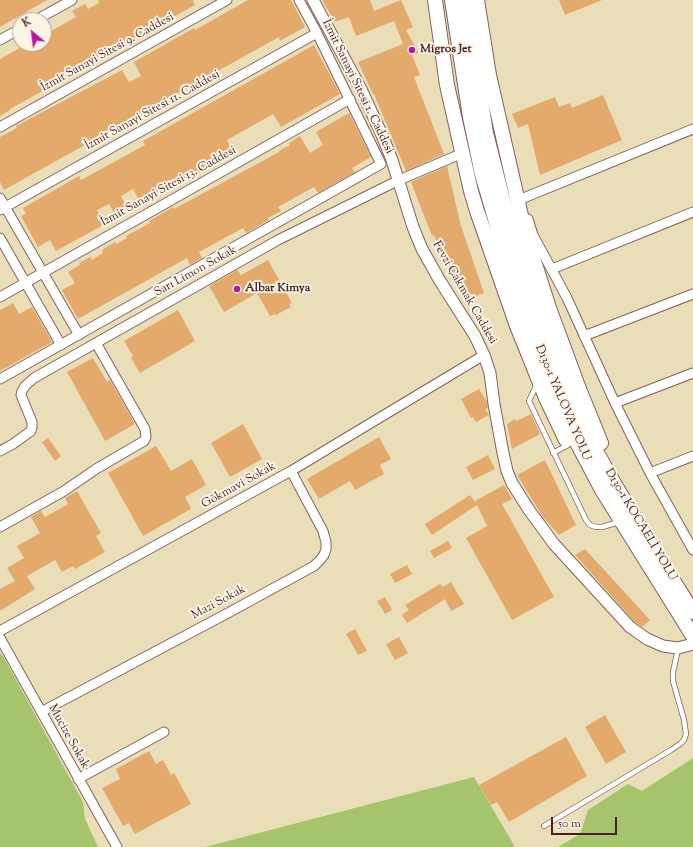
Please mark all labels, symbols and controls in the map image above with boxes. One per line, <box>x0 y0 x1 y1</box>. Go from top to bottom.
street label: İzmit Sanayi Sitesi 9. Caddesi <box>39 10 177 96</box>
north arrow <box>12 12 52 52</box>
text: K <box>19 13 34 31</box>
street label: İzmit Sanayi Sitesi 1. Caddesi <box>318 17 396 157</box>
place label: Migros Jet <box>420 43 472 57</box>
marker: Migros Jet <box>407 45 417 55</box>
street label: İzmit Sanayi Sitesi 11. Caddesi <box>83 68 223 154</box>
street label: İzmit Sanayi Sitesi 13. Caddesi <box>99 144 239 230</box>
street label: Fevzi Çakmak Caddesi <box>429 239 499 347</box>
street label: Sarı Limon Sokak <box>152 243 240 301</box>
place label: Albar Kimya <box>245 282 310 296</box>
marker: Albar Kimya <box>232 284 242 294</box>
street label: D130-1 YALOVA YOLU <box>531 343 593 463</box>
street label: Gökmavi Sokak <box>199 460 279 512</box>
street label: D130-1 KOCAELİ YOLU <box>601 466 679 584</box>
street label: Mazi Sokak <box>189 583 249 623</box>
street label: Mucize Sokak <box>44 702 92 772</box>
scale bar <box>553 809 619 835</box>
text: 50 m <box>558 815 581 833</box>

